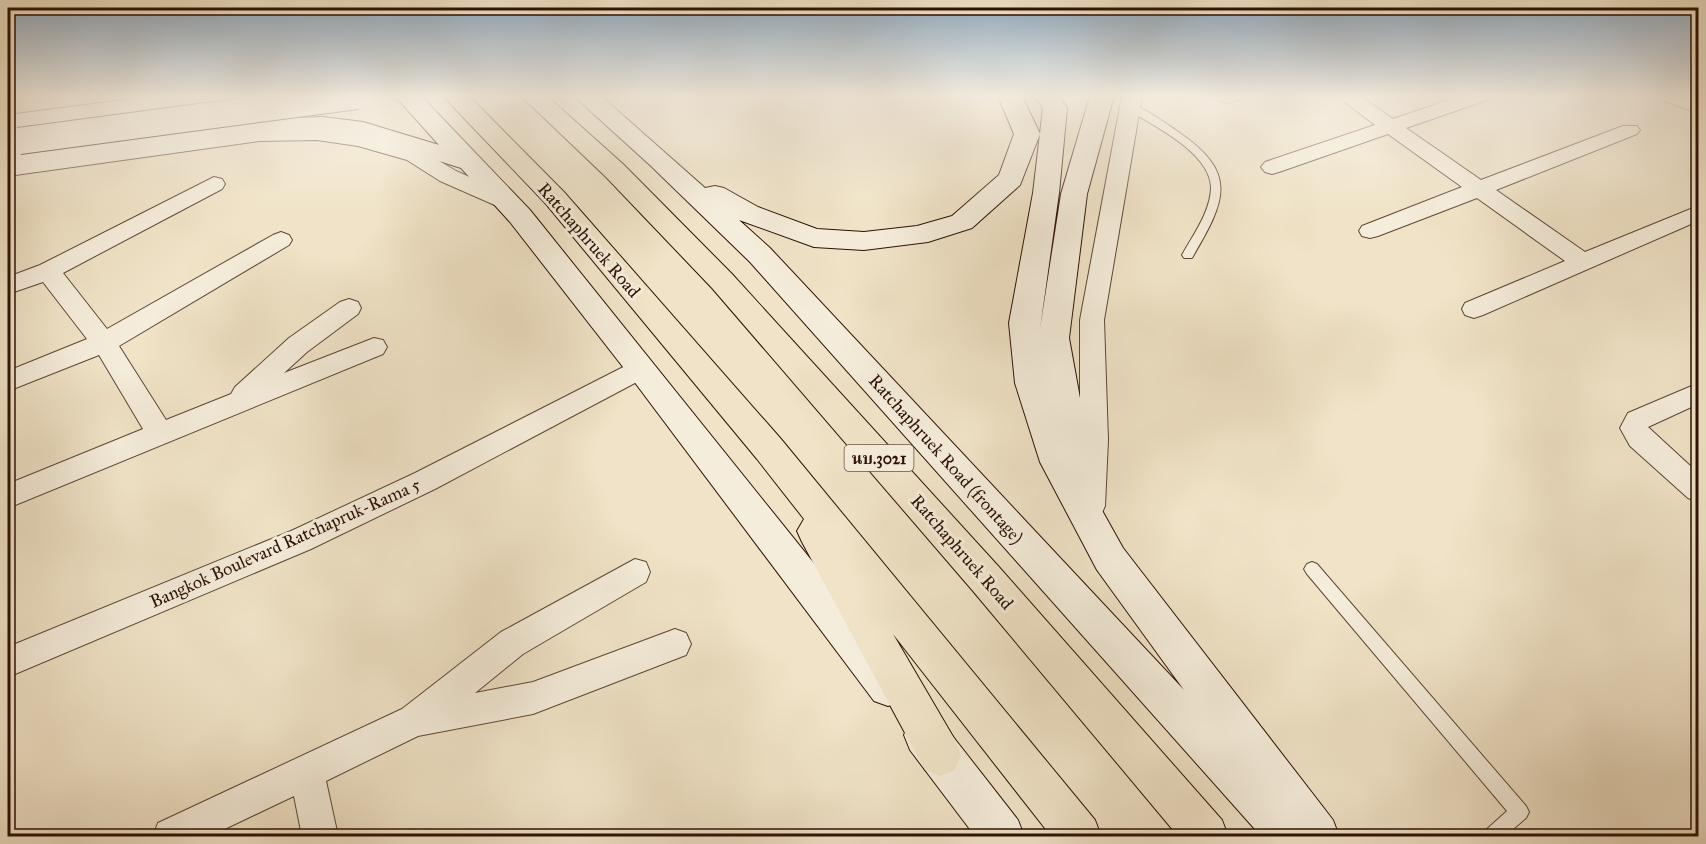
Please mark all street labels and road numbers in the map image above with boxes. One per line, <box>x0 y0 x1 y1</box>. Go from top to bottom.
street label: Ratchaphruek Road <box>533 178 645 302</box>
street label: Ratchaphruek Road (frontage) <box>863 370 1028 549</box>
road number: นบ.3021 <box>844 445 914 471</box>
street label: Bangkok Boulevard Ratchapruk-Rama 5 <box>146 473 425 614</box>
street label: Ratchaphruek Road <box>906 490 1018 614</box>

